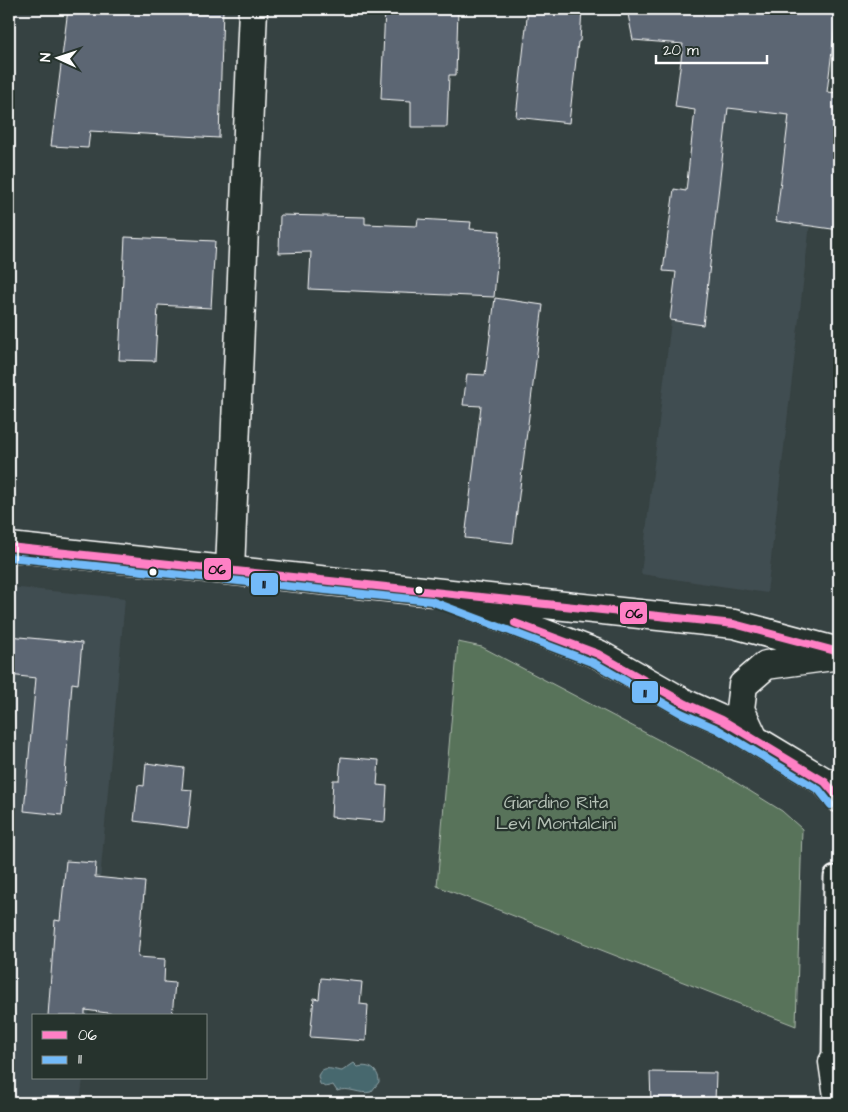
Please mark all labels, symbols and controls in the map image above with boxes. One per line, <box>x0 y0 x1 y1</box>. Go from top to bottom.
north arrow <box>32 32 82 82</box>
scale bar <box>656 32 767 64</box>
text: 20 m <box>663 40 699 61</box>
text: N <box>36 52 56 62</box>
line badge: 06 <box>203 557 232 581</box>
text: 06 <box>208 560 226 580</box>
unlabelled marker <box>148 567 158 577</box>
line badge: 11 <box>250 572 279 596</box>
text: 11 <box>262 574 266 594</box>
unlabelled marker <box>414 585 424 595</box>
line badge: 06 <box>619 601 648 625</box>
text: 06 <box>625 604 643 624</box>
line badge: 11 <box>631 680 659 704</box>
text: 11 <box>643 683 647 703</box>
park label: Giardino Rita Levi Montalcini <box>496 790 617 836</box>
legend <box>32 1014 208 1080</box>
text: 06 <box>78 1025 97 1046</box>
text: 11 <box>78 1049 82 1070</box>

